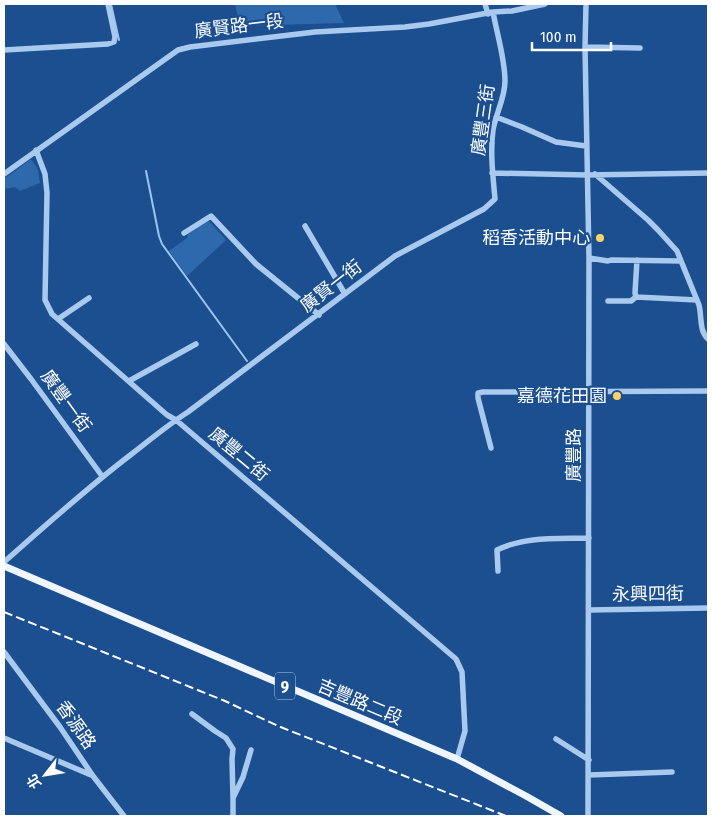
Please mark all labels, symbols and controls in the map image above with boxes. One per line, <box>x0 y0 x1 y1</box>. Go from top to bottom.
street label: 廣賢路一段 <box>193 10 285 42</box>
scale bar <box>532 20 611 52</box>
text: 100 m <box>540 28 577 46</box>
street label: 廣豐三街 <box>467 83 499 157</box>
place label: 稻香活動中心 <box>482 227 590 249</box>
marker: 稻香活動中心 <box>594 232 606 244</box>
street label: 廣賢一街 <box>296 255 366 317</box>
street label: 廣豐一街 <box>36 365 96 437</box>
place label: 嘉德花田園 <box>517 385 607 407</box>
marker: 嘉德花田園 <box>611 390 623 402</box>
street label: 廣豐二街 <box>204 422 274 486</box>
street label: 廣豐路 <box>563 428 585 482</box>
street label: 永興四街 <box>612 582 684 606</box>
road number: 9 <box>275 672 295 699</box>
street label: 吉豐路二段 <box>314 674 406 730</box>
street label: 香源路 <box>52 697 100 753</box>
north arrow <box>20 750 70 800</box>
text: 北 <box>23 771 45 792</box>

